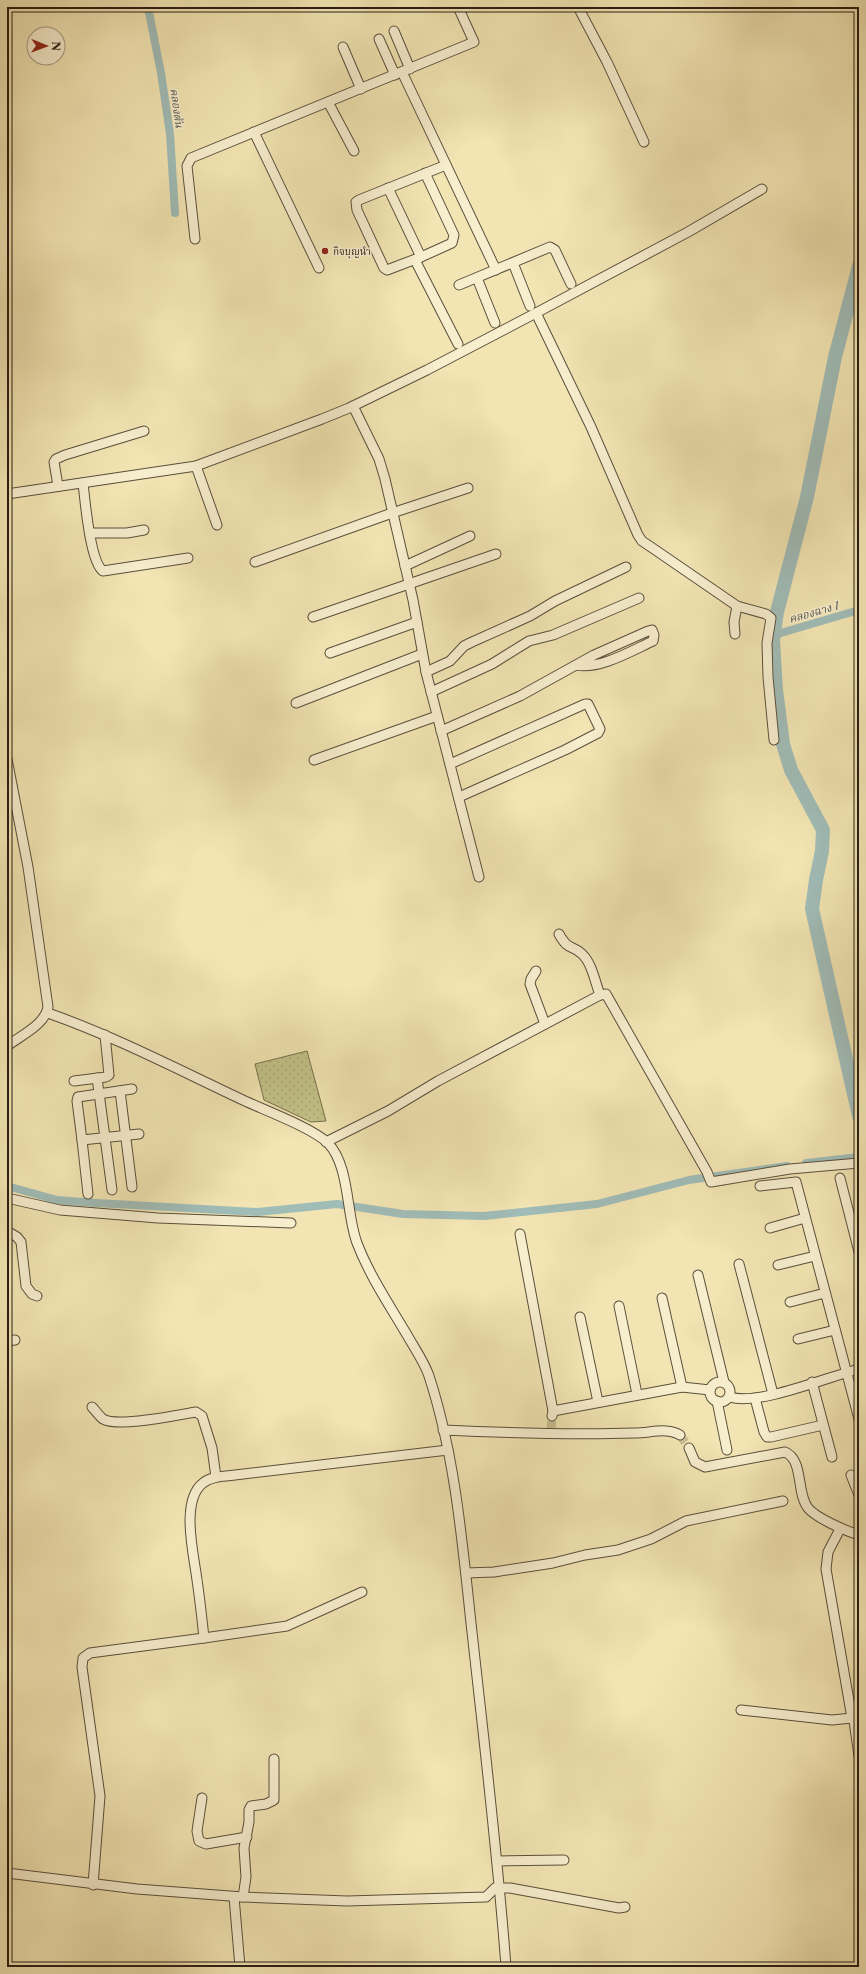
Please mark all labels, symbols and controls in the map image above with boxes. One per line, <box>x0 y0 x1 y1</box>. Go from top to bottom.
north arrow <box>26 26 66 66</box>
text: N <box>49 41 63 52</box>
water label: คลองตัน <box>167 87 187 129</box>
place label: กิจบุญนำ <box>333 245 371 259</box>
marker: กิจบุญนำ <box>320 246 330 256</box>
water label: คลองฉาง 1 <box>787 598 842 626</box>

